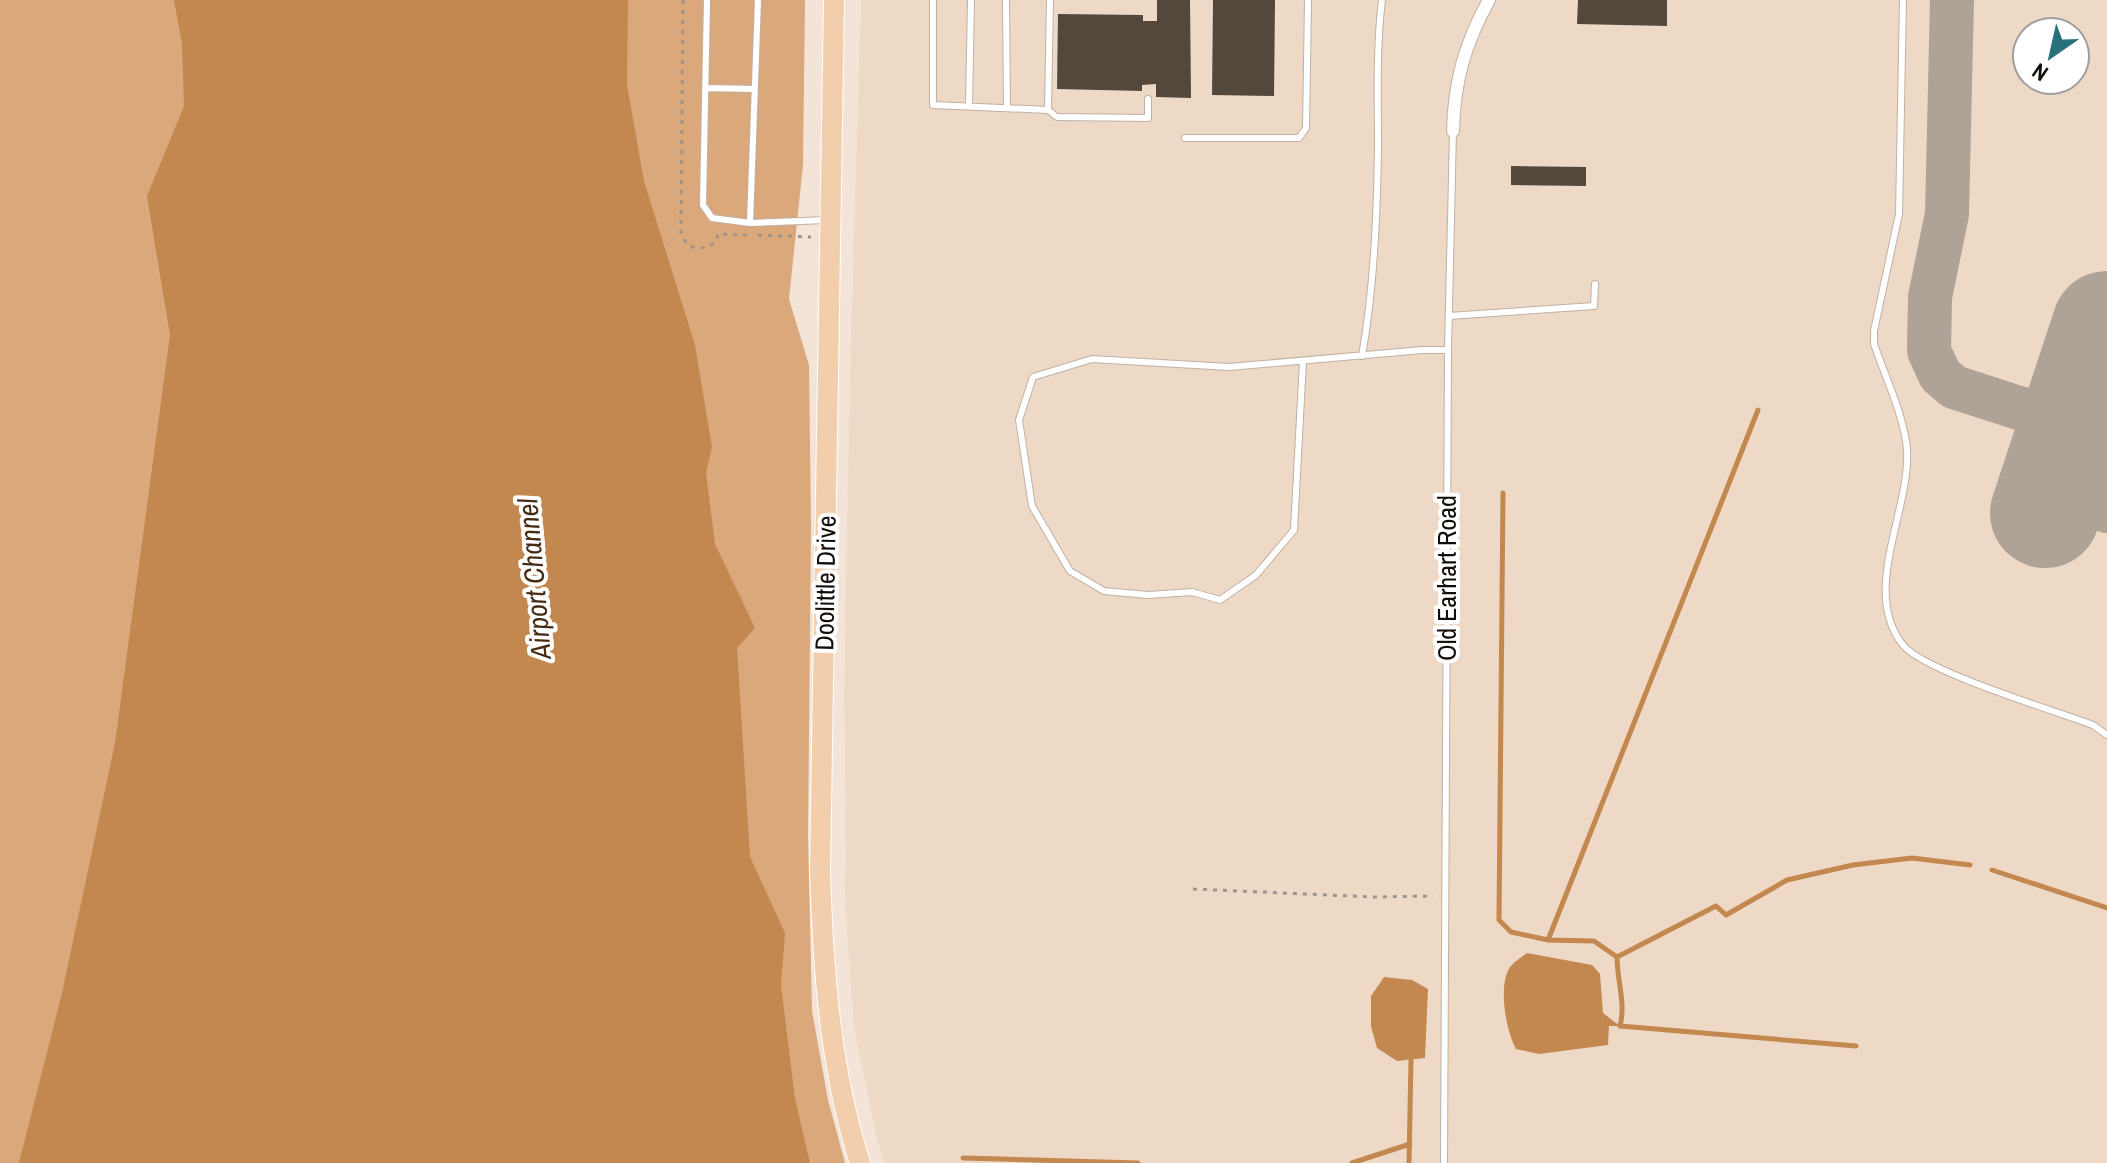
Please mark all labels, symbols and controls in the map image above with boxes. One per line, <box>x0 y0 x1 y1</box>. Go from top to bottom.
north arrow <box>2011 16 2091 96</box>
text: N <box>2026 57 2054 89</box>
street label: Old Earhart Road <box>1429 495 1464 661</box>
water label: Airport Channel <box>508 496 560 663</box>
street label: Doolittle Drive <box>806 515 844 651</box>

